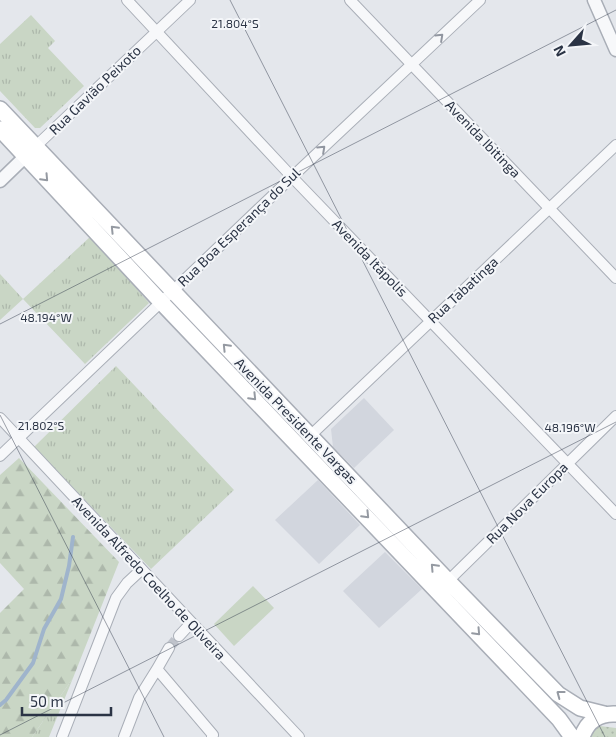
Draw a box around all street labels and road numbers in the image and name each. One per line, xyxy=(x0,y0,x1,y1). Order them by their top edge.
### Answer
street label: Rua Gavião Peixoto xyxy=(45,41,144,138)
street label: Avenida Ibitinga xyxy=(442,96,525,181)
street label: Rua Boa Esperança do Sul xyxy=(174,163,305,290)
street label: Avenida Itápolis xyxy=(329,215,412,300)
street label: Rua Tabatinga xyxy=(424,253,501,326)
street label: Avenida Presidente Vargas xyxy=(232,354,361,487)
street label: Rua Nova Europa xyxy=(482,458,571,547)
street label: Avenida Alfredo Coelho de Oliveira xyxy=(69,492,230,663)

